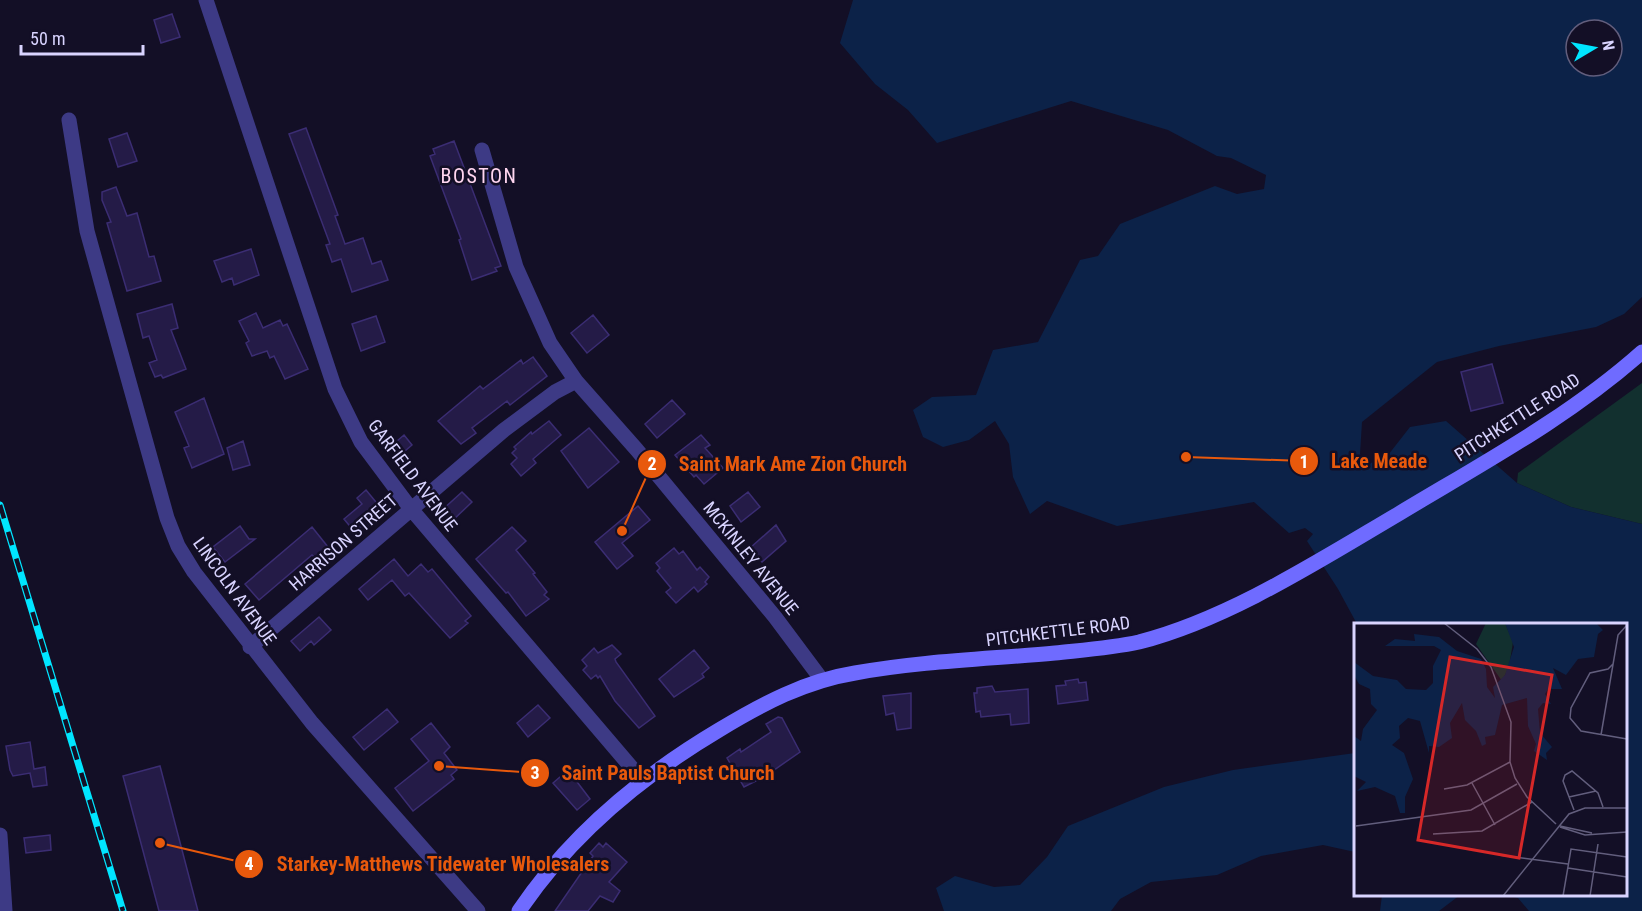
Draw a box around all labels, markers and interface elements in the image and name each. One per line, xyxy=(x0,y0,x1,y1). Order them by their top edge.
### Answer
scale bar xyxy=(21,18,142,56)
north arrow xyxy=(1564,18,1624,78)
text: 50 m xyxy=(30,28,65,49)
text: N xyxy=(1598,39,1618,52)
district label: BOSTON xyxy=(441,164,517,188)
street label: PITCHKETTLE ROAD xyxy=(1450,369,1584,465)
street label: GARFIELD AVENUE xyxy=(364,415,462,535)
callout: Lake Meade xyxy=(1289,442,1439,480)
callout: Saint Mark Ame Zion Church xyxy=(637,445,920,483)
text: Lake Meade xyxy=(1331,449,1427,473)
text: 1 xyxy=(1299,451,1309,472)
text: Saint Mark Ame Zion Church xyxy=(679,452,907,476)
text: 2 xyxy=(647,453,657,474)
street label: HARRISON STREET xyxy=(285,489,401,595)
street label: MCKINLEY AVENUE xyxy=(699,497,803,619)
street label: LINCOLN AVENUE xyxy=(189,533,281,649)
street label: PITCHKETTLE ROAD xyxy=(985,612,1131,650)
inset map xyxy=(1354,623,1627,896)
callout: Saint Pauls Baptist Church xyxy=(520,754,787,792)
text: Saint Pauls Baptist Church xyxy=(561,761,775,785)
text: 3 xyxy=(530,762,540,783)
callout: Starkey-Matthews Tidewater Wholesalers xyxy=(234,845,622,883)
text: Starkey-Matthews Tidewater Wholesalers xyxy=(277,852,609,876)
text: 4 xyxy=(244,853,254,874)

